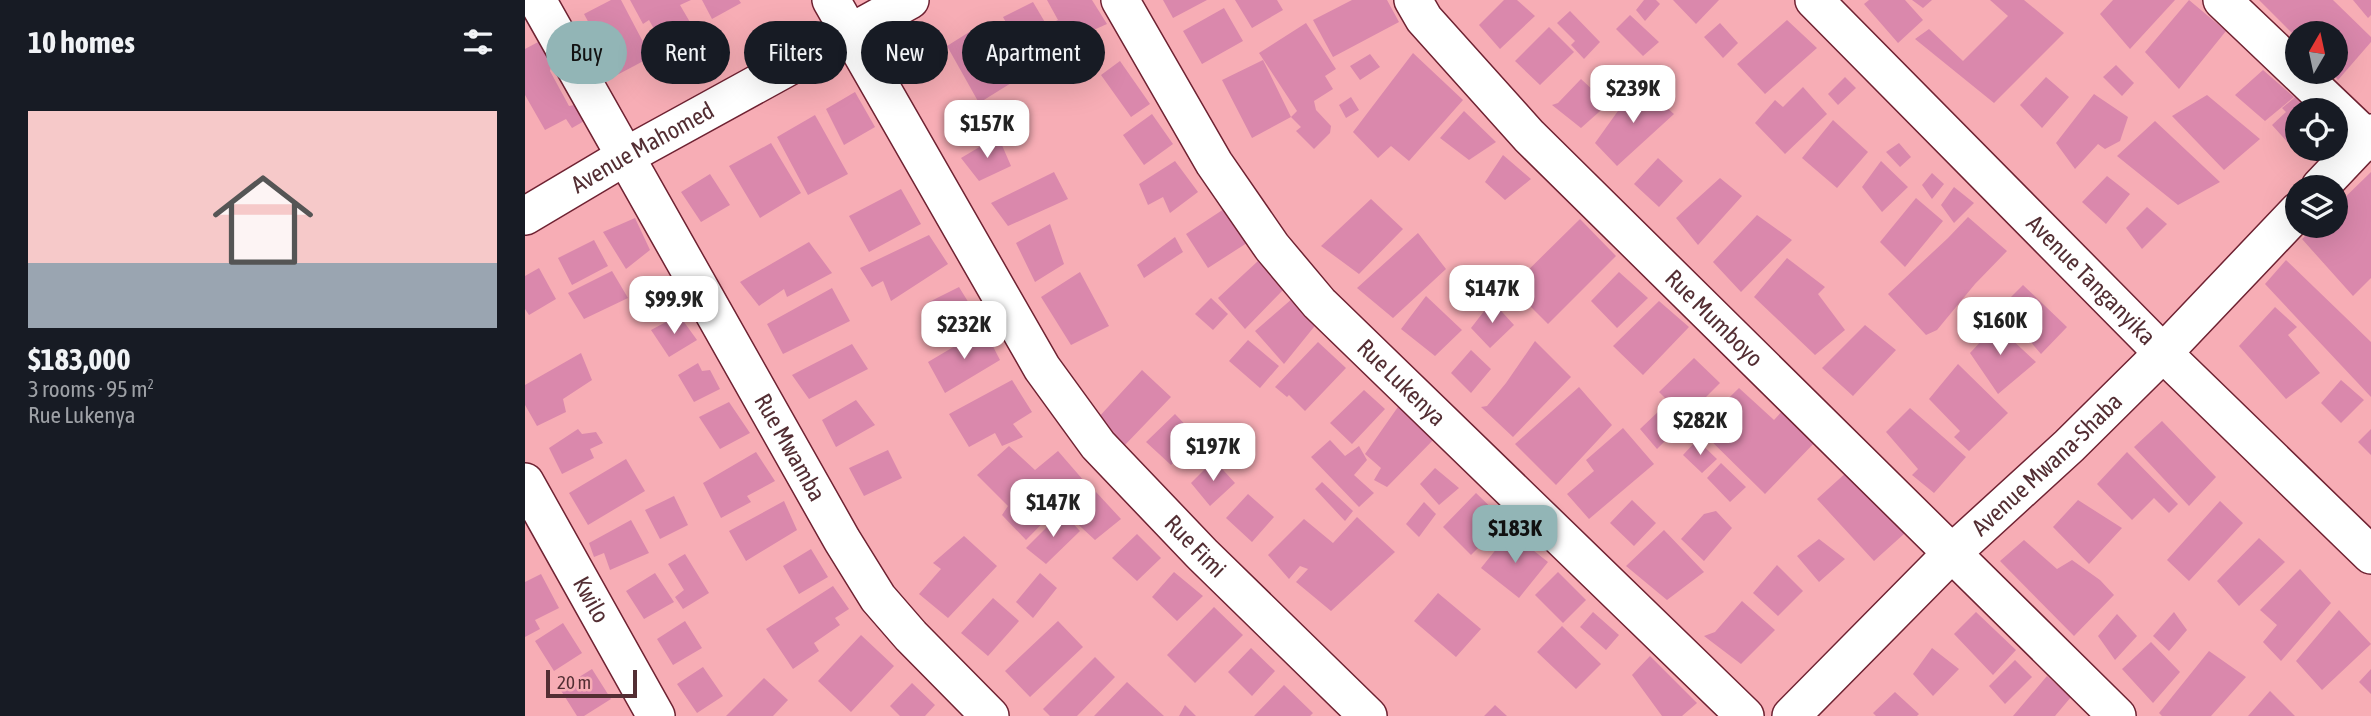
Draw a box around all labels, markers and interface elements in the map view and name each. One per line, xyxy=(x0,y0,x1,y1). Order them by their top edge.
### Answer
chip: Buy xyxy=(546,21,627,84)
chip: Rent xyxy=(641,21,730,84)
chip: Filters xyxy=(744,21,847,84)
chip: New xyxy=(861,21,948,84)
chip: Apartment xyxy=(962,21,1105,84)
north arrow xyxy=(2285,21,2349,84)
map controls xyxy=(2285,21,2348,238)
icon: filters xyxy=(459,23,497,61)
text: 10 homes xyxy=(28,25,135,59)
pin: $239K xyxy=(1584,66,1682,125)
text: $239K xyxy=(1606,75,1660,101)
street label: Avenue Mahomed xyxy=(566,96,718,198)
button: locate xyxy=(2285,98,2348,161)
pin: $157K xyxy=(938,100,1036,160)
text: $157K xyxy=(960,110,1014,136)
icon: home xyxy=(200,157,326,283)
button: layers xyxy=(2285,175,2348,238)
street label: Avenue Tanganyika xyxy=(2022,209,2161,350)
street label: Rue Mumboyo xyxy=(1660,264,1769,372)
pin: $147K xyxy=(1443,266,1541,325)
text: $147K xyxy=(1465,275,1519,301)
pin: $99.9K xyxy=(617,276,731,336)
text: $99.9K xyxy=(645,286,703,312)
pin: $160K xyxy=(1951,298,2049,357)
pin: $232K xyxy=(915,302,1013,361)
text: $160K xyxy=(1973,307,2027,333)
text: $232K xyxy=(937,311,991,337)
street label: Rue Lukenya xyxy=(1352,334,1451,431)
text: $183,000 xyxy=(28,342,131,376)
text: 3 rooms · 95 m² xyxy=(28,376,154,402)
street label: Avenue Mwana-Shaba xyxy=(1966,387,2127,541)
street label: Rue Mwamba xyxy=(749,389,831,506)
pin: $282K xyxy=(1651,398,1749,457)
text: Rue Lukenya xyxy=(28,402,135,428)
text: $282K xyxy=(1673,407,1727,433)
pin: $197K xyxy=(1164,424,1262,483)
text: $197K xyxy=(1186,433,1240,459)
pin: $147K xyxy=(1004,480,1102,539)
text: $147K xyxy=(1026,489,1080,515)
pin: $183K xyxy=(1466,505,1564,565)
street label: Rue Fimi xyxy=(1159,510,1232,583)
text: $183K xyxy=(1488,515,1542,541)
street label: Kwilo xyxy=(568,572,615,627)
scale bar xyxy=(546,667,637,699)
text: 20 m xyxy=(557,671,591,693)

